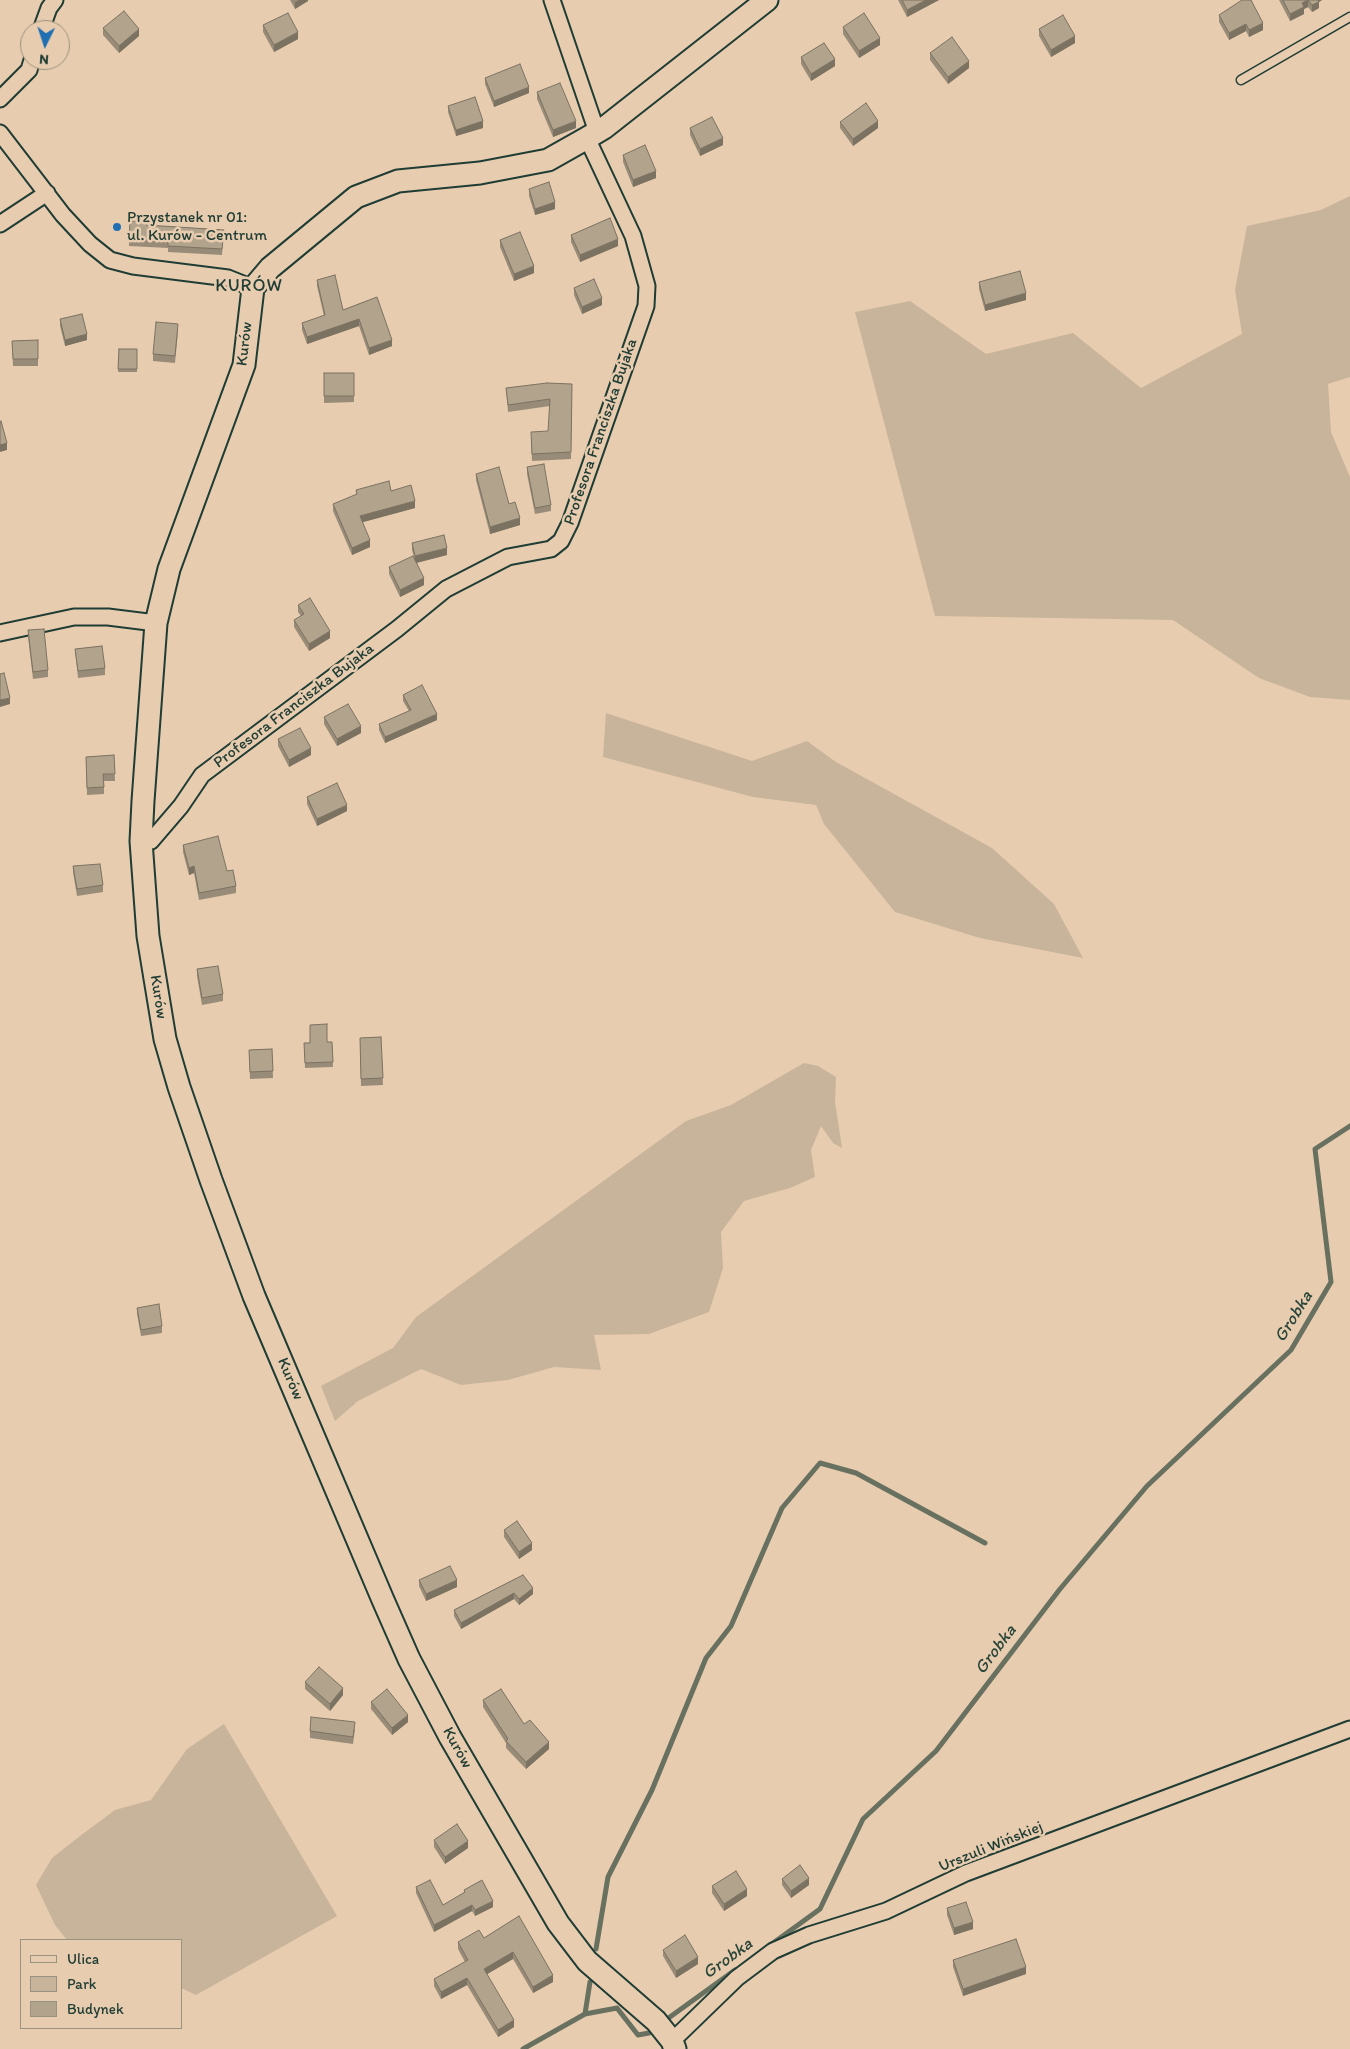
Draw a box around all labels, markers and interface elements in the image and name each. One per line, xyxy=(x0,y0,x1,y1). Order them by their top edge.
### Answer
north arrow xyxy=(20,20,70,70)
text: N xyxy=(39,51,49,68)
place label: Przystanek nr 01: ul. Kurów - Centrum xyxy=(127,208,267,246)
marker: Przystanek nr 01: ul. Kurów - Centrum xyxy=(111,221,123,233)
district label: KURÓW xyxy=(214,275,284,297)
street label: Kurów xyxy=(233,321,257,367)
street label: Profesora Franciszka Bujaka xyxy=(560,336,642,528)
street label: Profesora Franciszka Bujaka xyxy=(210,639,378,773)
street label: Kurów xyxy=(145,974,171,1020)
water label: Grobka xyxy=(1270,1287,1318,1347)
street label: Kurów xyxy=(273,1355,307,1403)
water label: Grobka xyxy=(970,1621,1022,1679)
street label: Kurów xyxy=(438,1724,476,1772)
street label: Urszuli Wińskiej xyxy=(936,1817,1046,1877)
water label: Grobka xyxy=(699,1934,757,1984)
legend xyxy=(20,1939,182,2029)
text: Ulica xyxy=(67,1950,99,1968)
text: Park xyxy=(67,1975,97,1993)
text: Budynek xyxy=(67,2000,124,2018)

